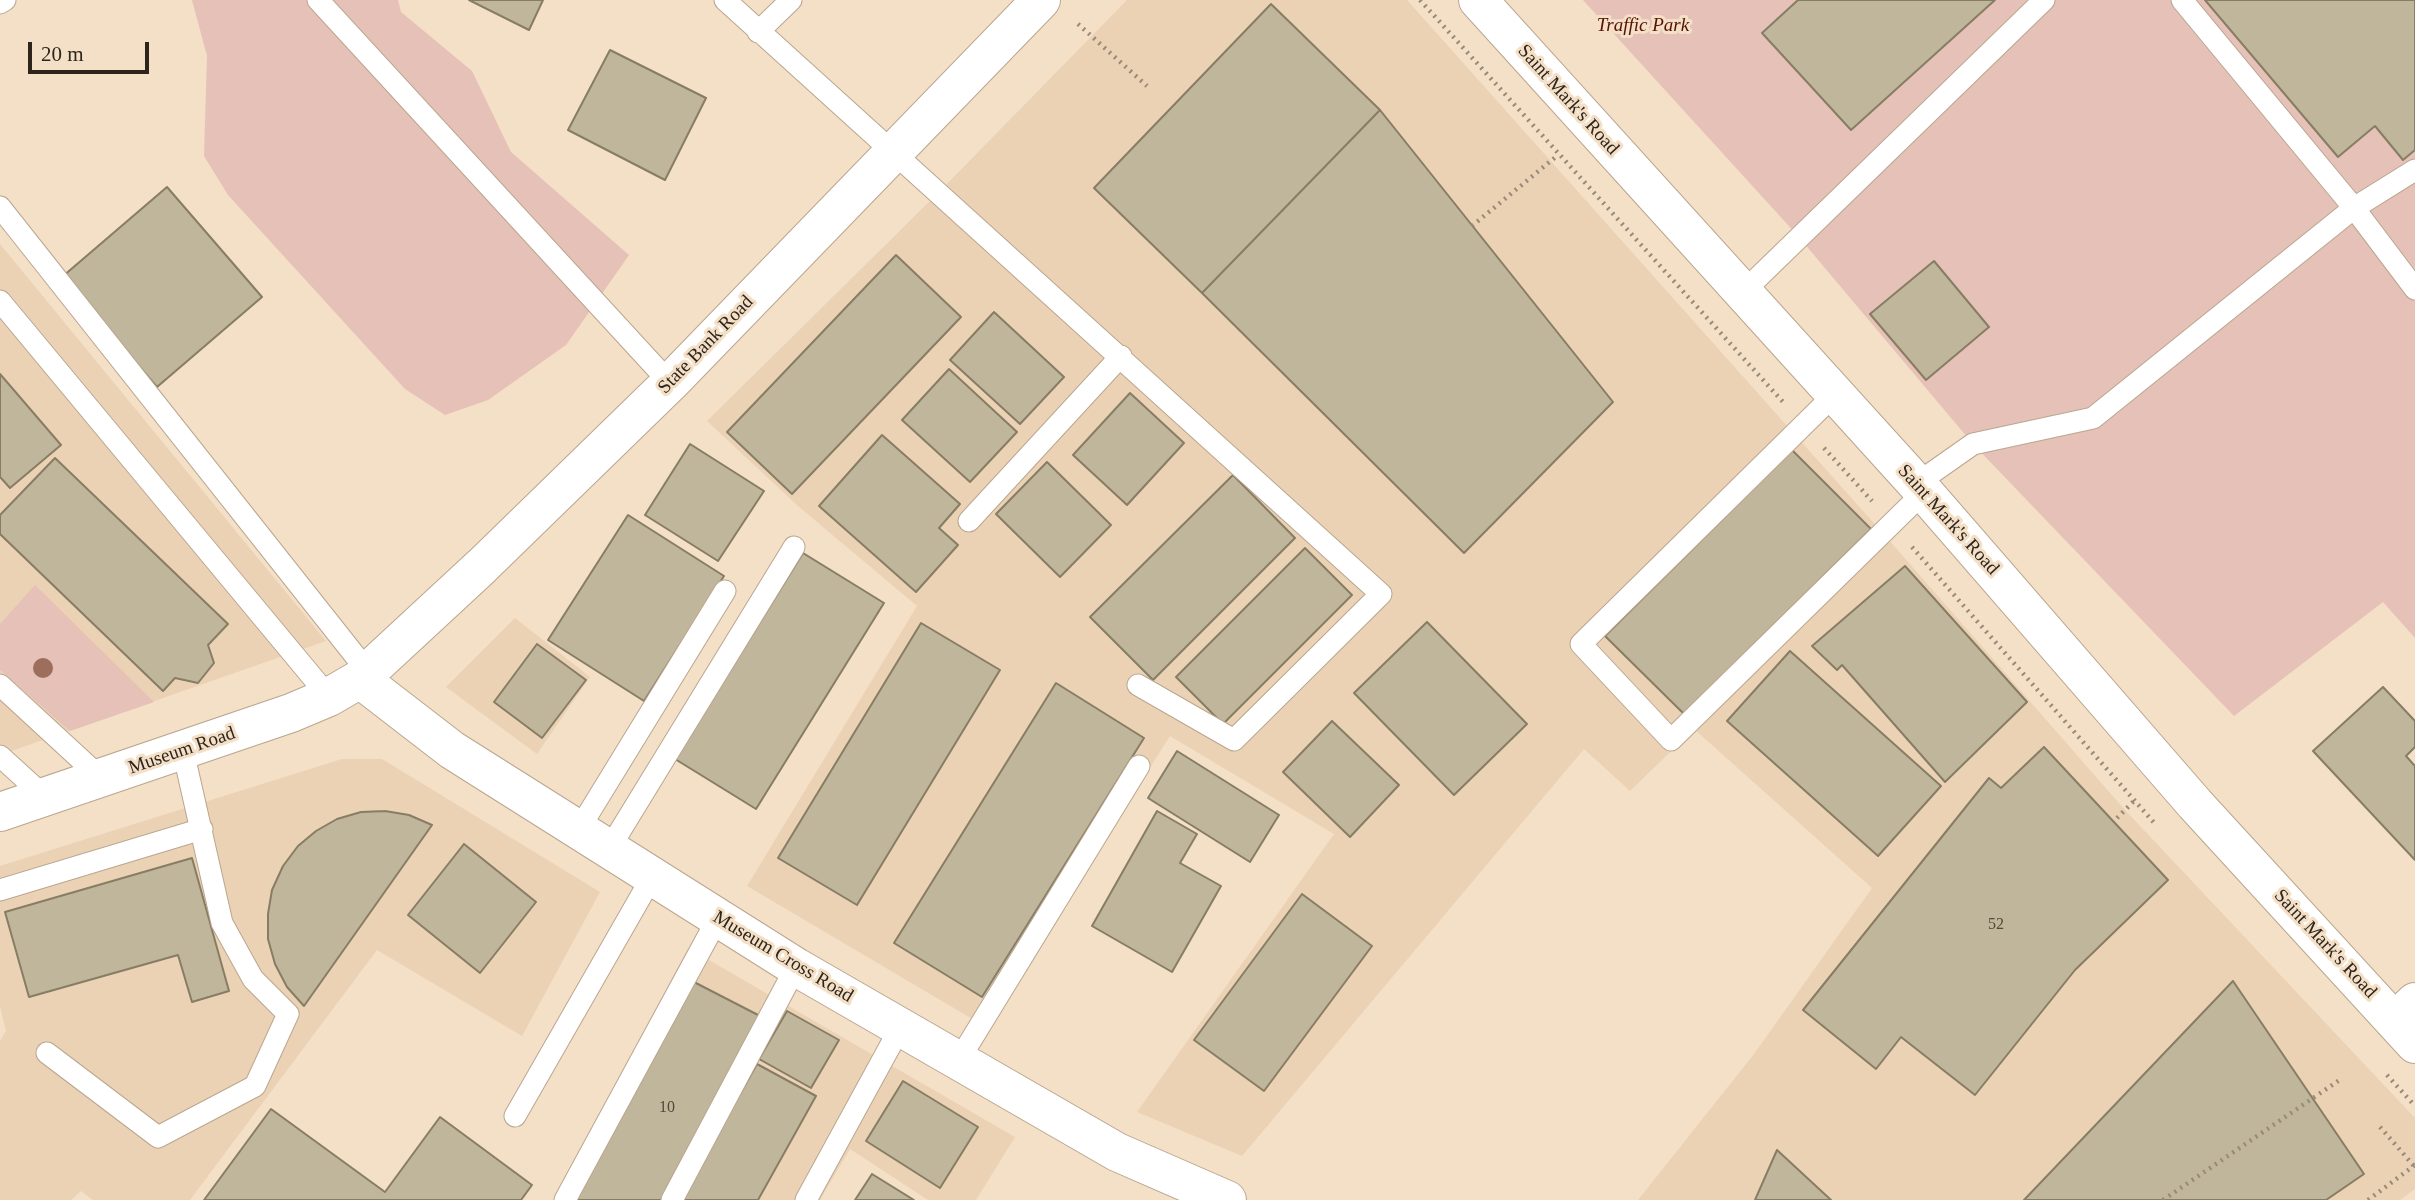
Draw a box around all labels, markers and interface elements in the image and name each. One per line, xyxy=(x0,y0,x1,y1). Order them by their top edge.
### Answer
park label: Traffic Park xyxy=(1597,15,1689,37)
scale bar xyxy=(32,28,152,72)
street label: Saint Mark's Road xyxy=(1512,40,1624,160)
text: 20 m xyxy=(41,42,84,66)
street label: State Bank Road xyxy=(653,291,759,399)
street label: Saint Mark's Road xyxy=(1892,460,2004,580)
street label: Museum Road xyxy=(126,722,238,780)
street label: Saint Mark's Road xyxy=(2269,885,2381,1003)
street label: Museum Cross Road xyxy=(709,906,857,1008)
house number: 52 xyxy=(1988,915,2004,935)
house number: 10 xyxy=(659,1098,675,1118)

